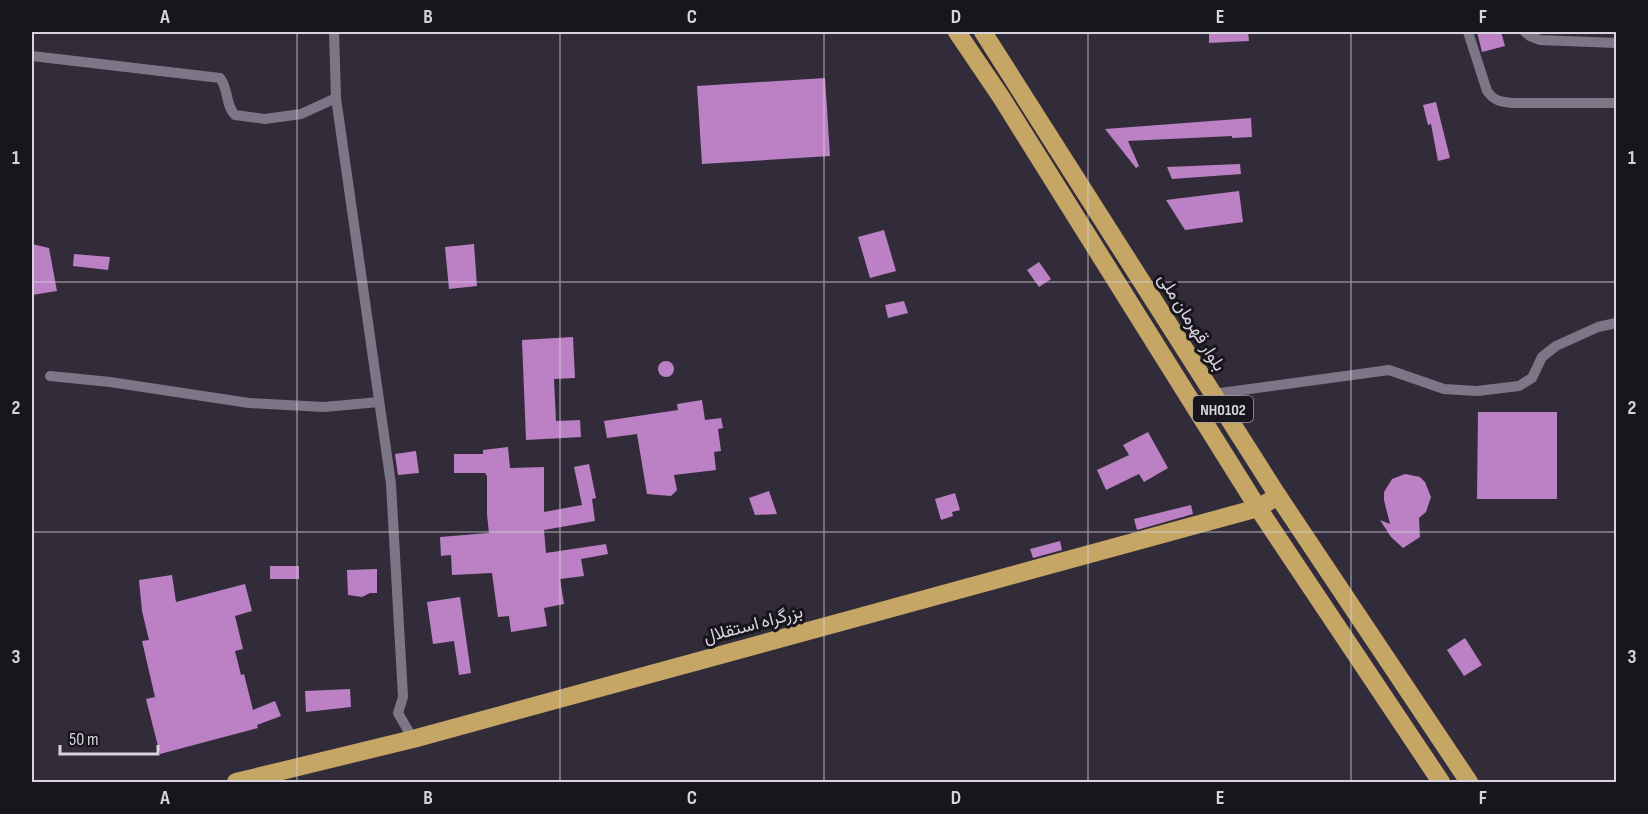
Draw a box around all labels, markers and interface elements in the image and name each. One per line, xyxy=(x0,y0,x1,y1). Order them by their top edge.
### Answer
text: A xyxy=(159,5,170,29)
text: B xyxy=(423,5,433,29)
text: C xyxy=(687,5,697,29)
text: D xyxy=(951,5,961,29)
text: E xyxy=(1216,5,1224,29)
text: F xyxy=(1479,5,1487,29)
text: 1 xyxy=(12,146,20,170)
text: 1 xyxy=(1628,146,1636,170)
street label: بلوار قهرمان ملی xyxy=(1153,269,1230,375)
text: 2 xyxy=(12,396,20,420)
road number: NH0102 xyxy=(1193,396,1253,422)
text: 2 xyxy=(1628,396,1636,420)
street label: بزرگراه استقلال xyxy=(701,601,805,648)
text: 3 xyxy=(12,645,21,669)
text: 3 xyxy=(1628,645,1637,669)
scale bar xyxy=(60,718,158,756)
text: 50 m xyxy=(69,729,99,750)
text: A xyxy=(159,786,170,810)
text: B xyxy=(423,786,433,810)
text: C xyxy=(687,786,697,810)
text: D xyxy=(951,786,961,810)
text: E xyxy=(1216,786,1224,810)
text: F xyxy=(1479,786,1487,810)

